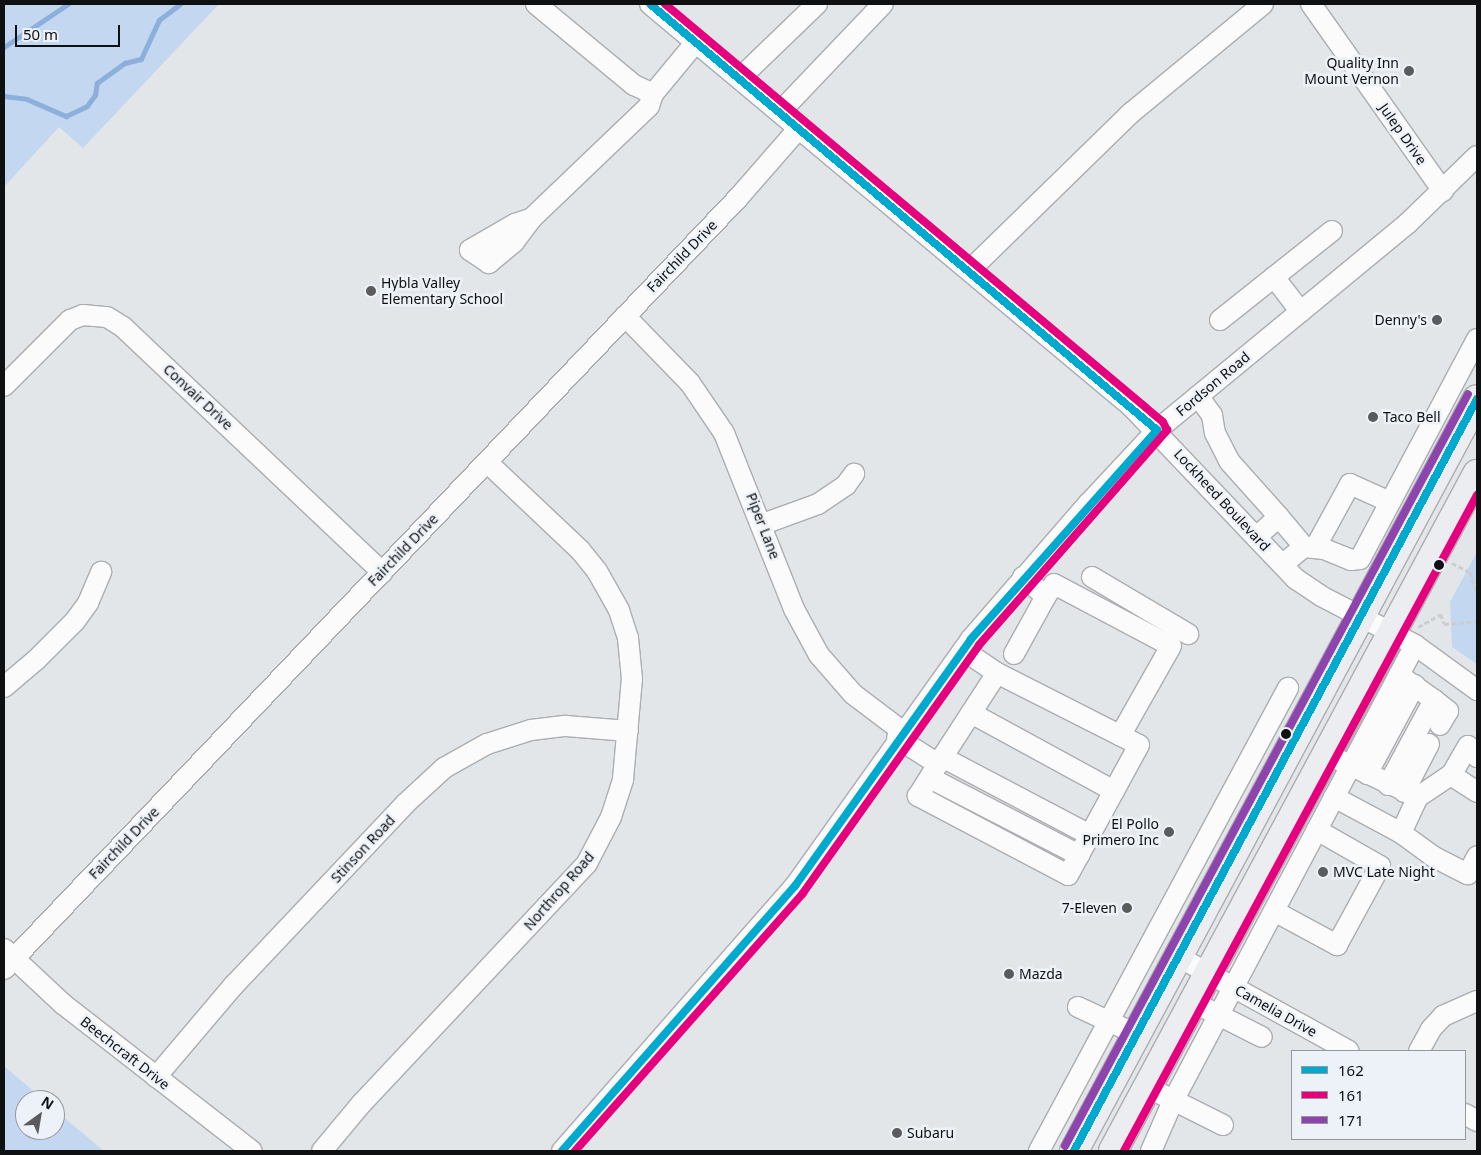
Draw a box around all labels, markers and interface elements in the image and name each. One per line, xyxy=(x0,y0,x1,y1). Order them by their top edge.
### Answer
scale bar xyxy=(18,15,122,47)
text: 50 m xyxy=(23,24,58,44)
place label: Quality Inn Mount Vernon xyxy=(1304,55,1399,88)
marker: Quality Inn Mount Vernon xyxy=(1403,65,1415,77)
street label: Julep Drive xyxy=(1376,100,1430,168)
street label: Fairchild Drive xyxy=(643,216,721,296)
place label: Hybla Valley Elementary School xyxy=(381,275,503,308)
marker: Hybla Valley Elementary School xyxy=(365,285,377,297)
place label: Denny's xyxy=(1374,312,1427,328)
marker: Denny's xyxy=(1431,314,1443,326)
street label: Fordson Road xyxy=(1173,348,1253,420)
street label: Convair Drive xyxy=(160,361,236,433)
place label: Taco Bell xyxy=(1383,409,1441,425)
marker: Taco Bell xyxy=(1367,411,1379,423)
street label: Lockheed Boulevard xyxy=(1170,446,1274,554)
street label: Piper Lane xyxy=(743,490,783,562)
street label: Fairchild Drive xyxy=(364,510,442,590)
unlabelled marker xyxy=(1434,560,1444,570)
unlabelled marker xyxy=(1281,729,1291,739)
street label: Fairchild Drive xyxy=(85,803,163,883)
street label: Stinson Road xyxy=(327,812,399,886)
place label: El Pollo Primero Inc xyxy=(1082,816,1159,849)
marker: El Pollo Primero Inc xyxy=(1163,826,1175,838)
street label: Northrop Road xyxy=(520,848,598,934)
place label: MVC Late Night xyxy=(1333,864,1435,880)
marker: MVC Late Night xyxy=(1317,866,1329,878)
place label: 7-Eleven xyxy=(1062,900,1117,916)
marker: 7-Eleven xyxy=(1121,902,1133,914)
place label: Mazda xyxy=(1019,966,1063,982)
marker: Mazda xyxy=(1003,968,1015,980)
street label: Camelia Drive xyxy=(1232,982,1320,1040)
street label: Beechcraft Drive xyxy=(77,1013,173,1093)
legend xyxy=(1291,1050,1466,1140)
text: 162 xyxy=(1338,1060,1364,1080)
text: 161 xyxy=(1338,1085,1364,1105)
north arrow xyxy=(15,1090,65,1140)
text: N xyxy=(38,1092,58,1114)
text: 171 xyxy=(1338,1110,1364,1130)
place label: Subaru xyxy=(907,1125,954,1141)
marker: Subaru xyxy=(891,1127,903,1139)

